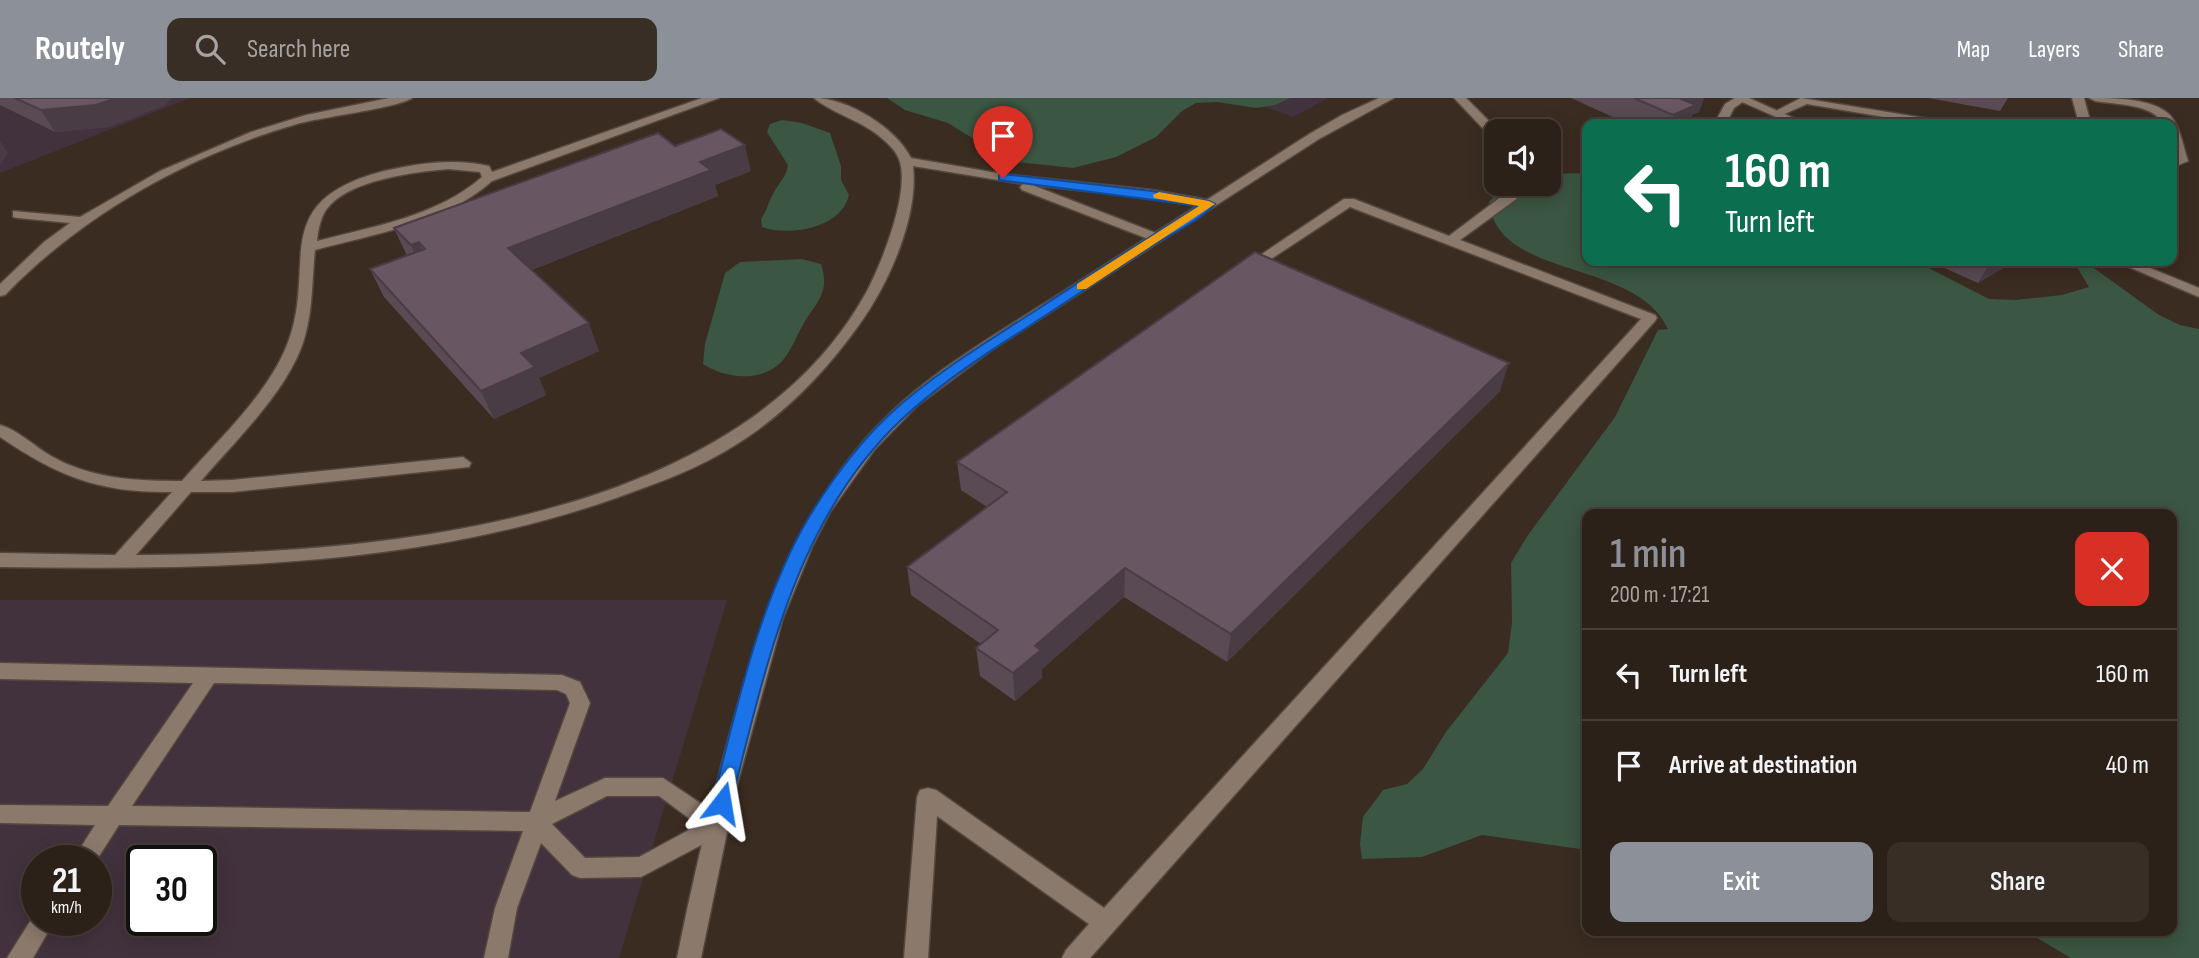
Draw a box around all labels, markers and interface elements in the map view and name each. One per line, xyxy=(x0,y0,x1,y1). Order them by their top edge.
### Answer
search box xyxy=(167,18,657,81)
text: Routely xyxy=(35,29,125,69)
icon: search xyxy=(191,30,229,68)
text: Search here xyxy=(247,34,350,65)
text: Map xyxy=(1957,35,1990,64)
text: Layers xyxy=(2028,35,2080,64)
text: Share xyxy=(2118,35,2164,64)
pin xyxy=(973,106,1033,178)
icon: arrive xyxy=(984,117,1022,155)
map controls xyxy=(1484,119,1561,196)
button: sound xyxy=(1484,119,1561,196)
text: 160 m xyxy=(1725,143,1831,202)
icon: left xyxy=(1610,147,1701,238)
text: Turn left xyxy=(1725,203,1815,242)
text: 1 min xyxy=(1610,529,1686,580)
button: close xyxy=(2075,532,2149,606)
text: 200 m · 17:21 xyxy=(1610,581,1709,609)
icon: left xyxy=(1610,656,1648,694)
text: Turn left xyxy=(1669,659,1747,690)
text: 160 m xyxy=(2096,659,2149,690)
icon: arrive xyxy=(1610,747,1648,785)
text: Arrive at destination xyxy=(1669,750,1857,781)
text: 40 m xyxy=(2106,750,2149,781)
position arrow xyxy=(685,766,759,840)
button: Exit xyxy=(1610,842,1873,922)
button: Share xyxy=(1887,842,2149,922)
speed limit sign: 30 xyxy=(126,845,217,936)
text: 21 xyxy=(52,860,81,903)
text: km/h xyxy=(51,897,82,918)

